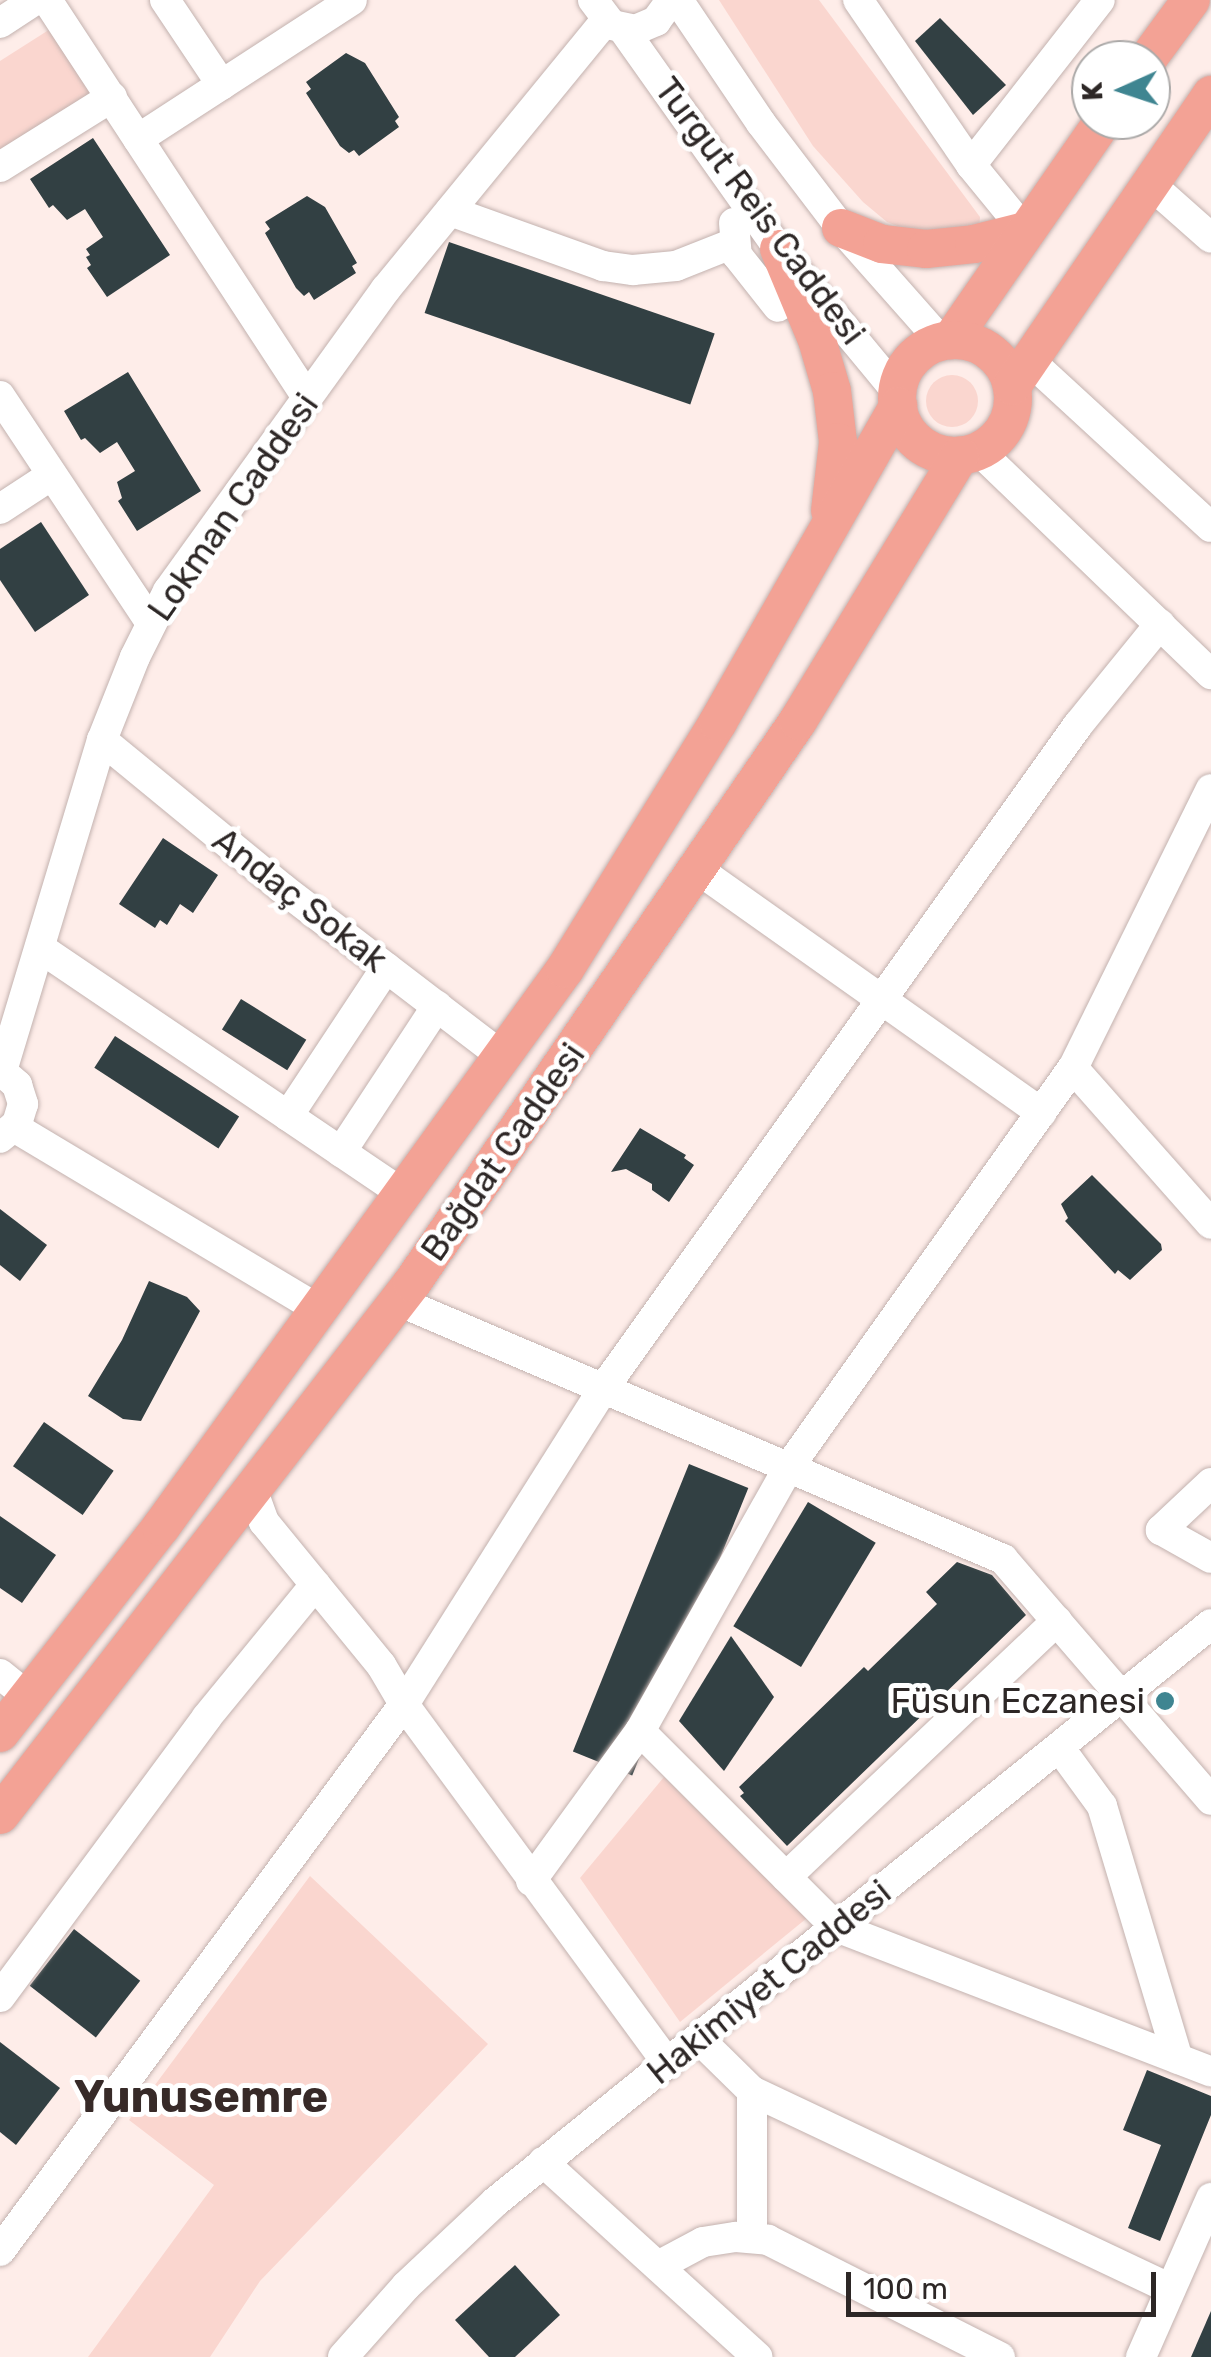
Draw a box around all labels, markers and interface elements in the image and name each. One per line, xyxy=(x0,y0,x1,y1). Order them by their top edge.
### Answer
north arrow xyxy=(1071,40,1171,140)
street label: Turgut Reis Caddesi xyxy=(646,69,874,353)
text: K xyxy=(1076,81,1110,102)
street label: Lokman Caddesi xyxy=(139,385,327,629)
street label: Andaç Sokak xyxy=(204,819,396,981)
street label: Bağdat Caddesi xyxy=(412,1035,594,1269)
place label: Füsun Eczanesi xyxy=(891,1680,1145,1722)
marker: Füsun Eczanesi xyxy=(1154,1690,1176,1712)
street label: Hakimiyet Caddesi xyxy=(639,1871,899,2093)
district label: Yunusemre xyxy=(74,2070,328,2124)
scale bar xyxy=(851,2252,1161,2314)
text: 100 m xyxy=(863,2271,948,2307)

